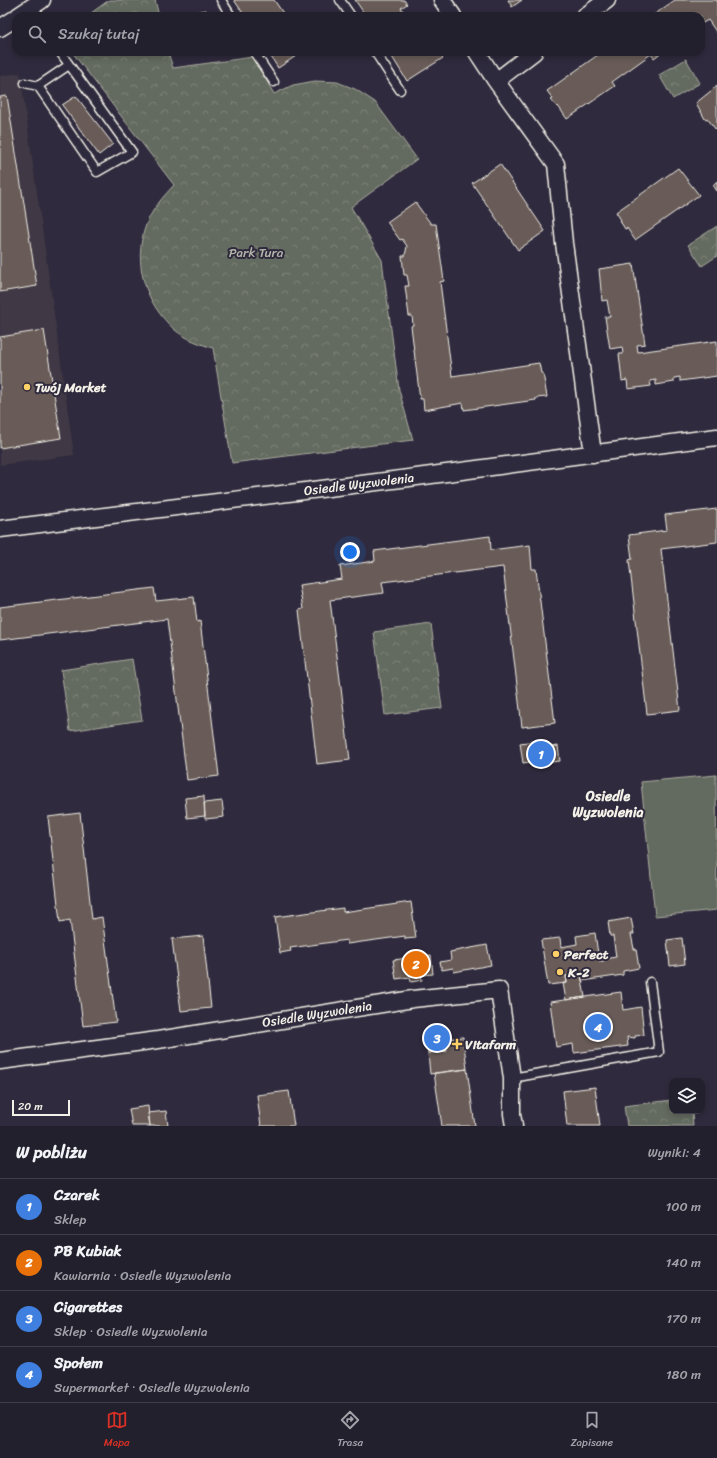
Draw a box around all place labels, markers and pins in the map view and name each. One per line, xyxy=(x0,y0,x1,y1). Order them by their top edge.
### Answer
place label: Twój Market xyxy=(35,376,107,399)
marker: Twój Market xyxy=(22,382,32,392)
pin: 1 xyxy=(528,739,554,769)
place label: Perfect xyxy=(564,943,609,966)
pin: 2 xyxy=(403,949,429,979)
marker: Perfect xyxy=(551,949,561,959)
place label: K-2 xyxy=(567,961,590,984)
marker: K-2 xyxy=(555,967,565,977)
pin: 4 xyxy=(585,1012,611,1042)
pin: 3 xyxy=(424,1023,450,1053)
place label: Vitafarm xyxy=(465,1033,516,1056)
marker: Vitafarm xyxy=(452,1039,462,1049)

